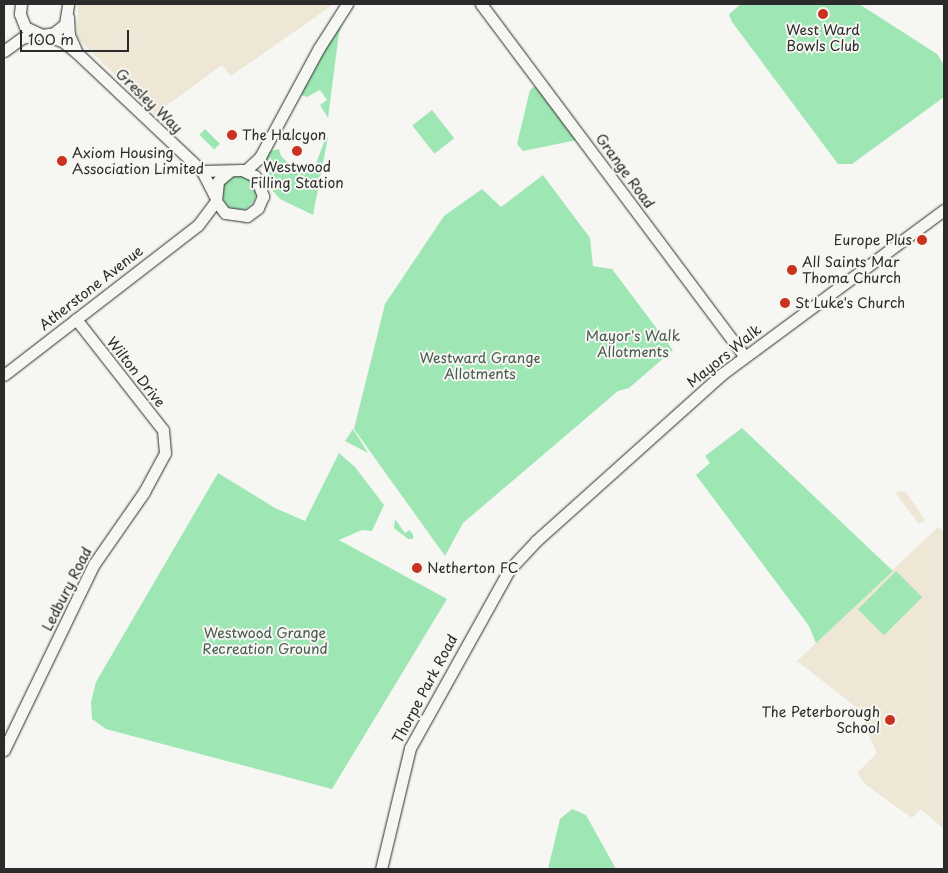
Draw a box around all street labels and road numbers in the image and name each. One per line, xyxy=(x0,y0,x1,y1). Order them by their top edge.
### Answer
street label: Gresley Way xyxy=(112,65,186,137)
street label: Grange Road xyxy=(592,130,658,212)
street label: Atherstone Avenue xyxy=(36,242,146,334)
street label: Mayors Walk xyxy=(684,321,764,391)
street label: Wilton Drive xyxy=(103,334,169,410)
street label: Ledbury Road xyxy=(39,544,95,634)
street label: Thorpe Park Road xyxy=(389,631,461,747)

